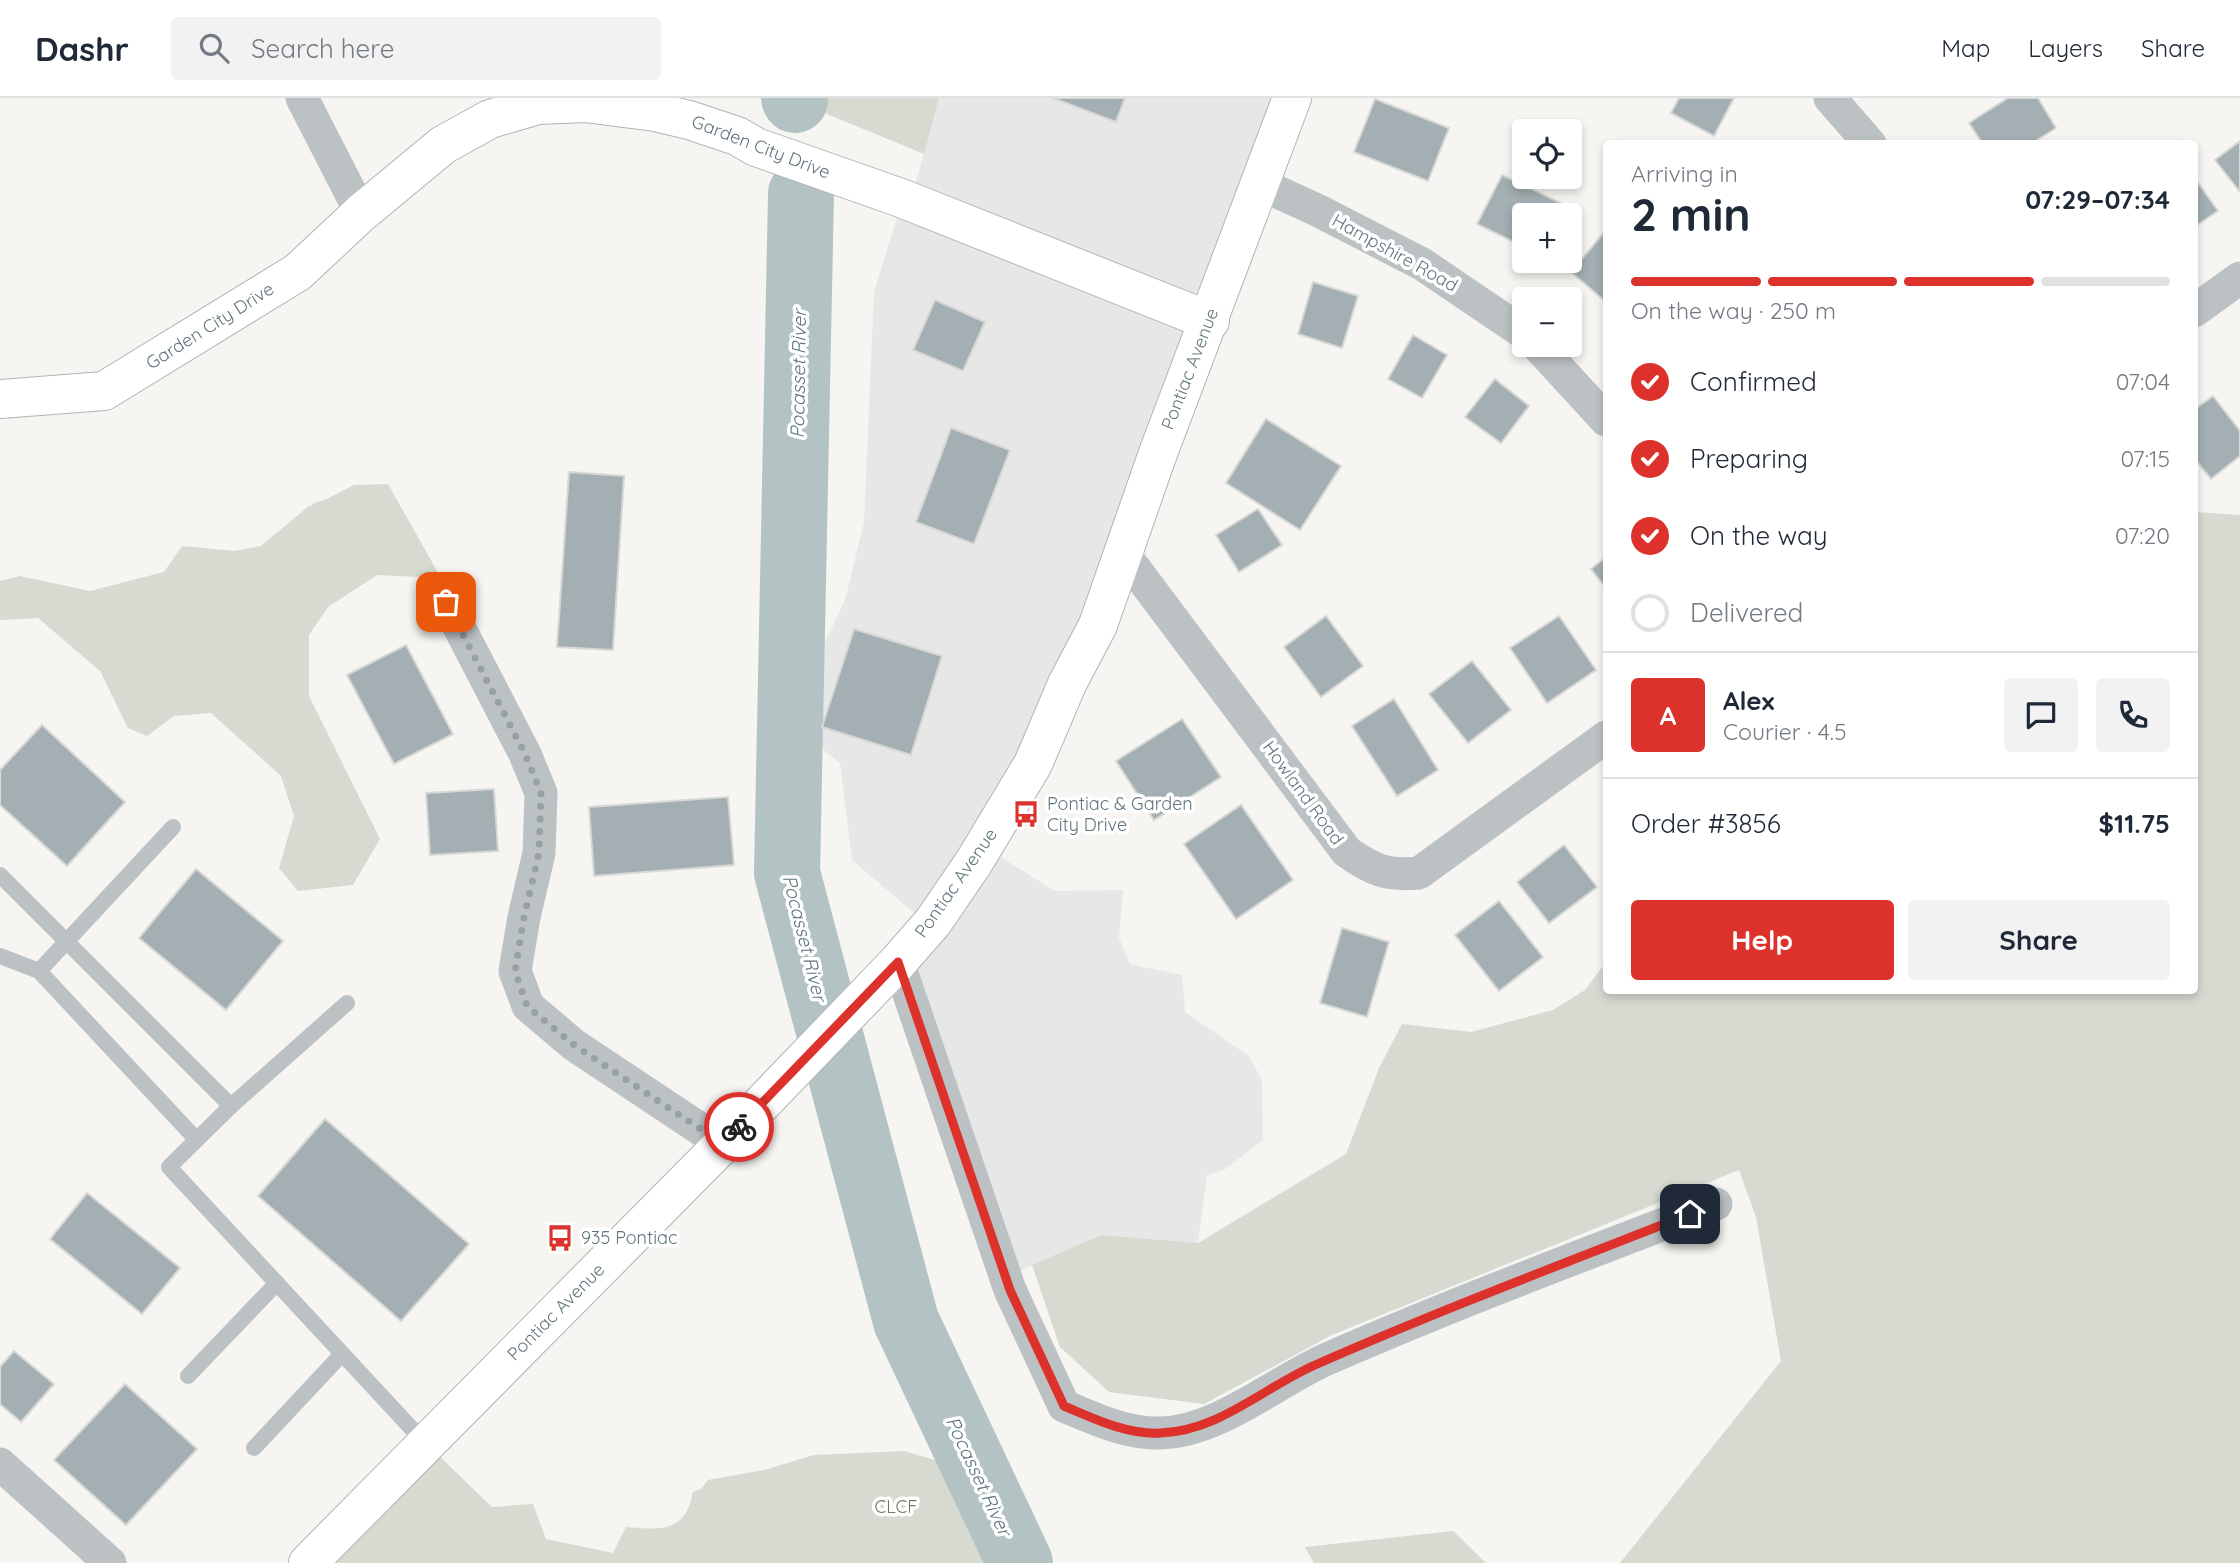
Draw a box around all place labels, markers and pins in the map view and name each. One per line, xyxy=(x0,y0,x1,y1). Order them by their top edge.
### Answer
pin xyxy=(416,572,476,632)
place label: Pontiac & Garden City Drive xyxy=(1047,792,1193,836)
bus stop icon: Pontiac & Garden City Drive xyxy=(1011,799,1041,829)
pin xyxy=(1660,1184,1720,1244)
bus stop icon: 935 Pontiac xyxy=(545,1223,575,1253)
place label: 935 Pontiac xyxy=(581,1226,677,1249)

